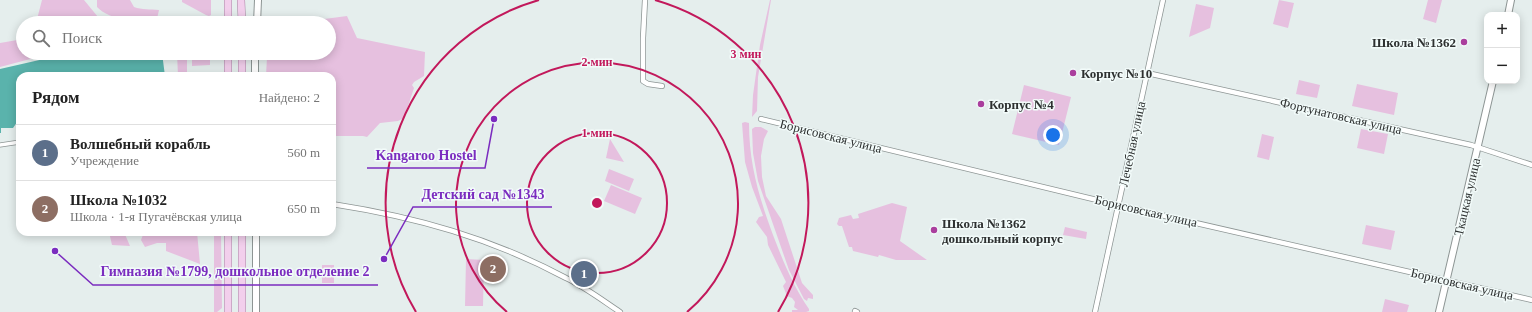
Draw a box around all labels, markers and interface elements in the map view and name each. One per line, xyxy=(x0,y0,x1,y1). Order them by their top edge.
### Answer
map controls xyxy=(1484,12,1520,84)
button: + xyxy=(1484,12,1520,48)
search box xyxy=(16,16,336,60)
icon: search xyxy=(30,27,52,49)
text: Поиск xyxy=(62,30,102,46)
place label: Школа №1362 xyxy=(1372,35,1456,50)
marker: Школа №1362 xyxy=(1459,37,1469,47)
text: 3 мин xyxy=(730,47,762,61)
button: − xyxy=(1484,48,1520,84)
text: 2 мин xyxy=(581,55,613,69)
place label: Корпус №10 xyxy=(1081,66,1152,81)
marker: Корпус №10 xyxy=(1068,68,1078,78)
text: Рядом xyxy=(32,88,80,107)
text: Найдено: 2 xyxy=(259,90,320,105)
street label: Фортунатовская улица xyxy=(1279,95,1404,137)
place label: Корпус №4 xyxy=(989,97,1054,112)
marker: Корпус №4 xyxy=(976,99,986,109)
street label: Лечебная улица xyxy=(1116,100,1148,188)
street label: Борисовская улица xyxy=(778,116,884,156)
your location xyxy=(1043,125,1063,145)
text: 1 мин xyxy=(581,126,613,140)
text: Волшебный корабль xyxy=(70,136,211,152)
callout: Kangaroo Hostel xyxy=(367,142,485,168)
text: 1 xyxy=(42,145,48,160)
text: 560 m xyxy=(287,145,320,160)
text: Kangaroo Hostel xyxy=(375,148,477,163)
text: Учреждение xyxy=(70,153,139,168)
street label: Ткацкая улица xyxy=(1451,156,1483,238)
callout: Детский сад №1343 xyxy=(413,181,552,207)
text: Детский сад №1343 xyxy=(421,187,545,202)
text: Школа №1032 xyxy=(70,192,167,208)
street label: Борисовская улица xyxy=(1093,192,1199,230)
centre of rings xyxy=(590,196,604,210)
text: 2 xyxy=(42,201,48,216)
text: 650 m xyxy=(287,201,320,216)
text: Школа · 1-я Пугачёвская улица xyxy=(70,209,242,224)
place label: Школа №1362 дошкольный корпус xyxy=(942,216,1063,246)
marker: Школа №1362 дошкольный корпус xyxy=(929,225,939,235)
pin: 2 xyxy=(480,254,506,284)
callout: Гимназия №1799, дошкольное отделение 2 xyxy=(93,259,378,285)
pin: 1 xyxy=(571,259,597,289)
text: Гимназия №1799, дошкольное отделение 2 xyxy=(100,264,370,279)
street label: Борисовская улица xyxy=(1409,265,1515,303)

